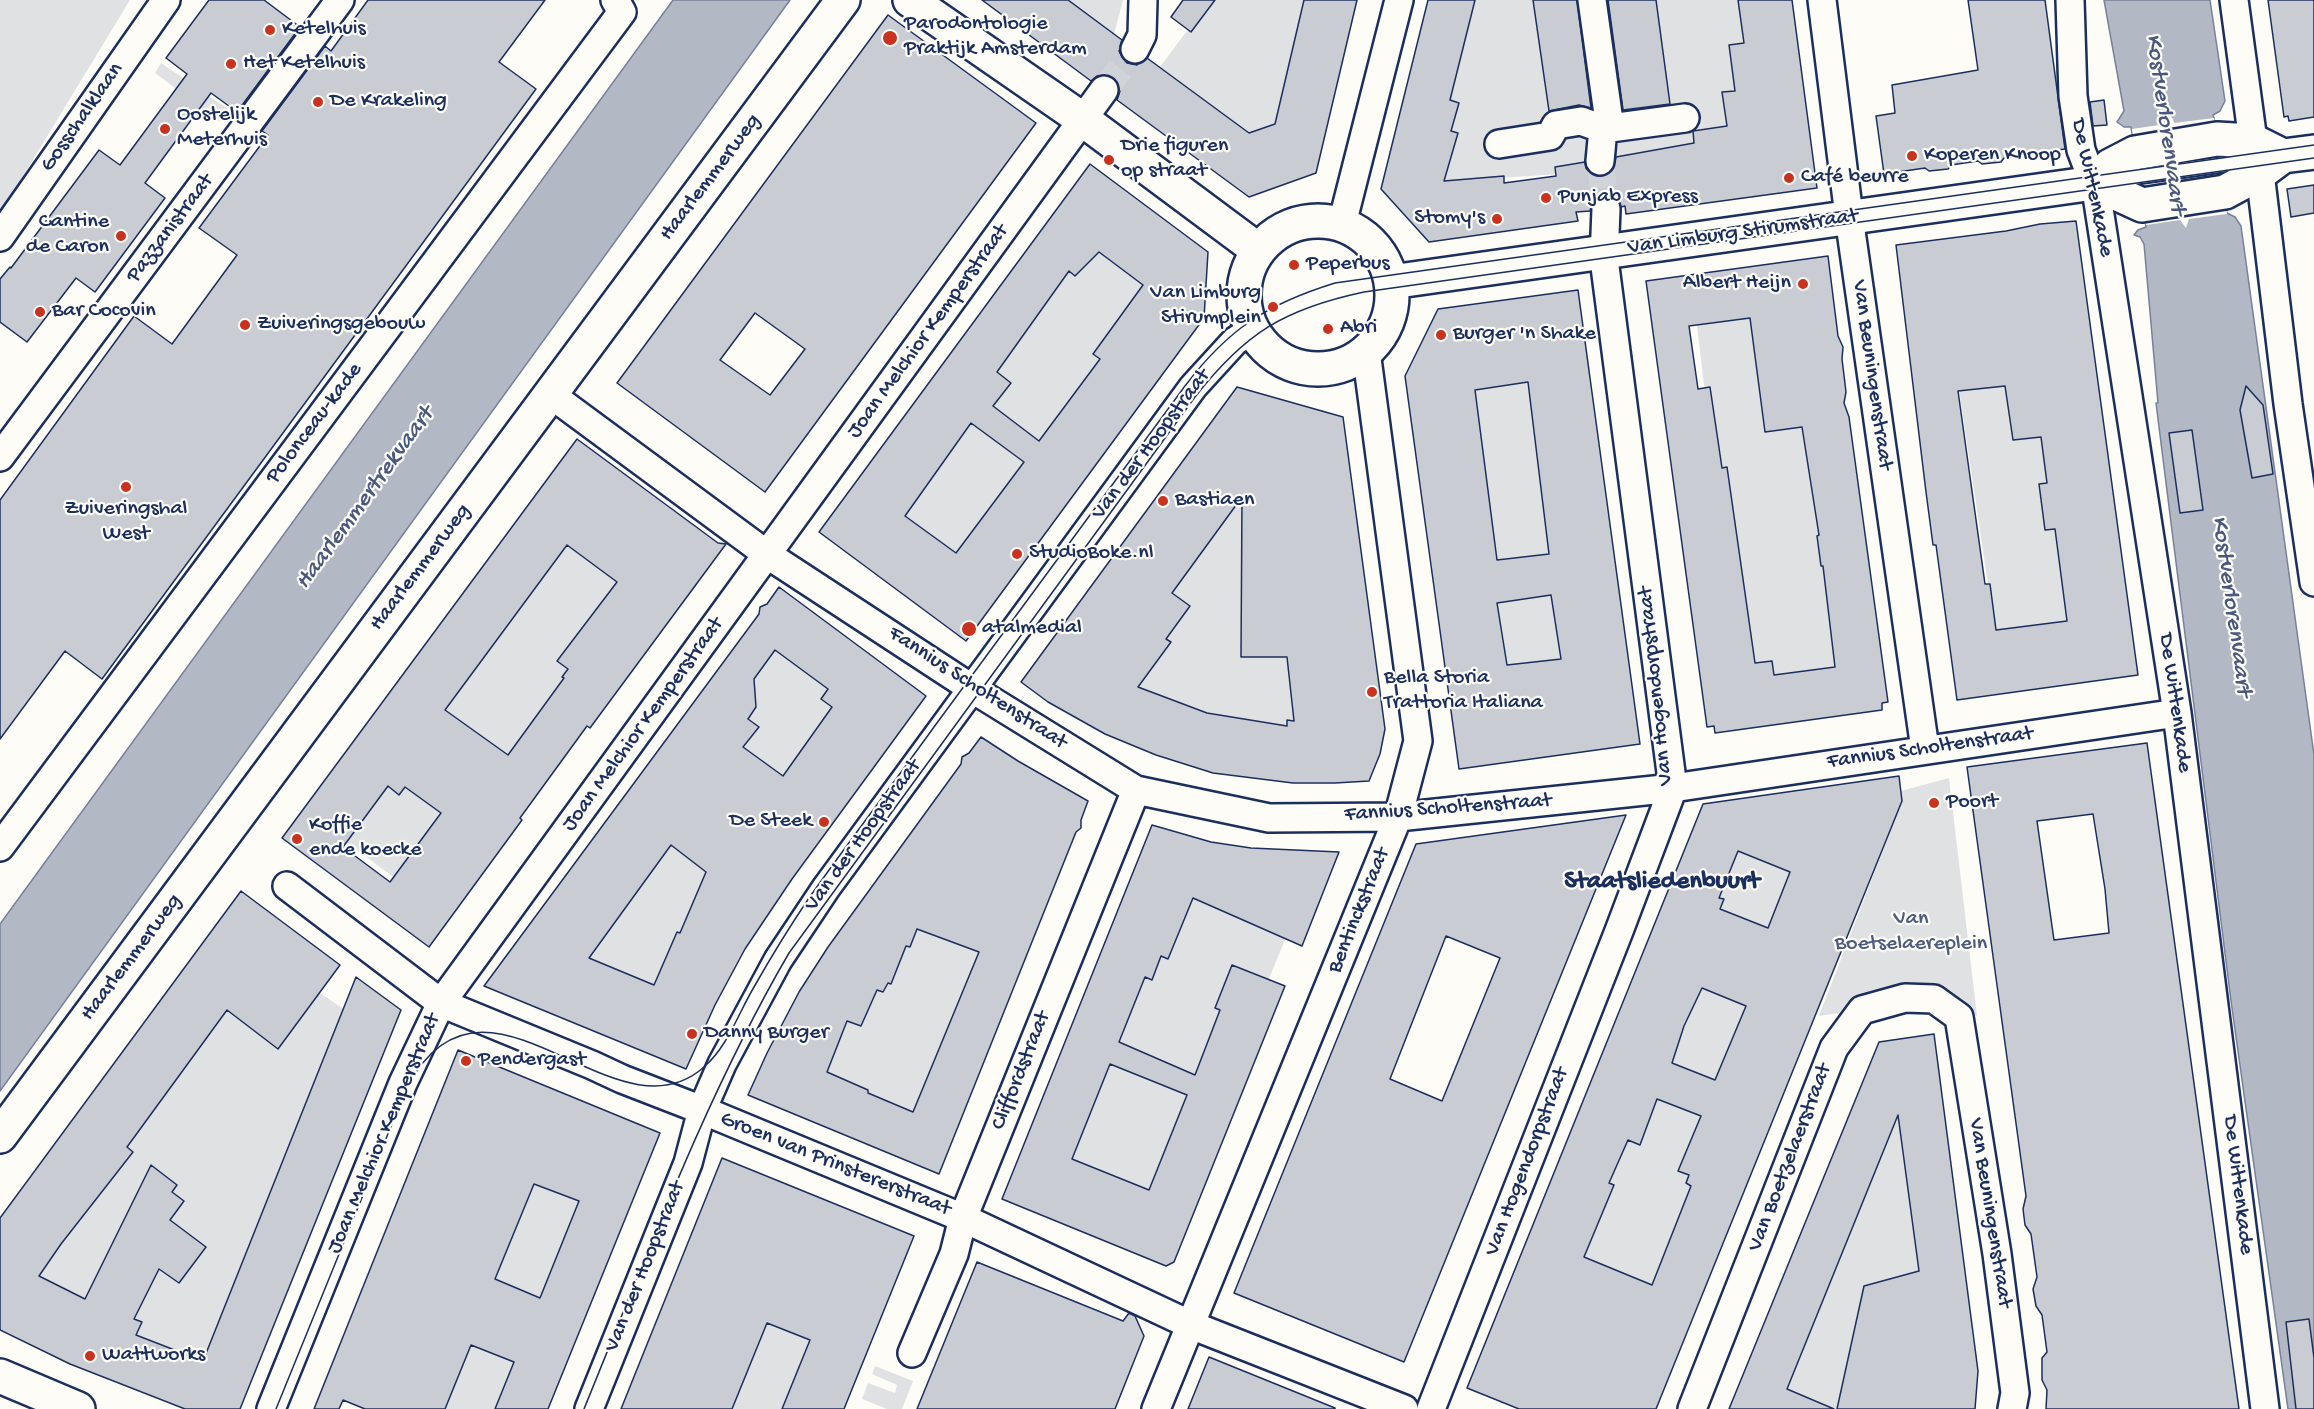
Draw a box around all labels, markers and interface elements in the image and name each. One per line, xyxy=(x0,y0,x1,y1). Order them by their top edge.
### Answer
place label: Parodontologie Praktijk Amsterdam xyxy=(904,12,1087,63)
place label: Ketelhuis xyxy=(282,17,366,43)
marker: Ketelhuis xyxy=(263,23,277,37)
marker: Parodontologie Praktijk Amsterdam xyxy=(881,29,899,47)
water label: Kostverlorenvaart xyxy=(2137,32,2191,216)
place label: Het Ketelhuis xyxy=(243,51,365,77)
marker: Het Ketelhuis xyxy=(224,57,238,71)
street label: Gosschalklaan xyxy=(36,58,130,178)
place label: De Krakeling xyxy=(330,89,447,115)
marker: De Krakeling xyxy=(311,95,325,109)
place label: Oostelijk Meterhuis xyxy=(177,103,267,154)
street label: Haarlemmerweg xyxy=(655,109,767,247)
street label: De Wittenkade xyxy=(2063,117,2119,259)
marker: Oostelijk Meterhuis xyxy=(158,122,172,136)
place label: Drie figuren op straat xyxy=(1121,134,1228,186)
place label: Koperen Knoop xyxy=(1924,143,2061,169)
marker: Koperen Knoop xyxy=(1905,149,1919,163)
marker: Drie figuren op straat xyxy=(1102,153,1116,167)
place label: Café beurre xyxy=(1801,165,1909,191)
street label: Pazzanistraat xyxy=(122,169,220,289)
marker: Café beurre xyxy=(1782,171,1796,185)
place label: Punjab Express xyxy=(1558,185,1698,211)
marker: Punjab Express xyxy=(1539,191,1553,205)
street label: Van Limburg Stirumstraat xyxy=(1626,204,1860,262)
place label: Stomy's xyxy=(1414,206,1485,232)
place label: Cantine de Caron xyxy=(26,210,109,262)
marker: Stomy's xyxy=(1490,212,1504,226)
street label: Joan Melchior Kemperstraat xyxy=(842,220,1016,444)
marker: Cantine de Caron xyxy=(114,229,128,243)
place label: Peperbus xyxy=(1306,252,1389,278)
marker: Peperbus xyxy=(1287,258,1301,272)
place label: Albert Heijn xyxy=(1683,271,1791,297)
marker: Albert Heijn xyxy=(1796,277,1810,291)
street label: Van Beuningenstraat xyxy=(1845,278,1897,472)
place label: Van Limburg Stirumplein xyxy=(1150,281,1261,332)
place label: Bar Cocovin xyxy=(52,299,156,325)
marker: Van Limburg Stirumplein xyxy=(1266,300,1280,314)
marker: Bar Cocovin xyxy=(33,305,47,319)
place label: Zuiveringsgebouw xyxy=(257,312,425,338)
place label: Abri xyxy=(1340,316,1377,342)
marker: Zuiveringsgebouw xyxy=(238,318,252,332)
marker: Abri xyxy=(1321,322,1335,336)
place label: Burger 'n Shake xyxy=(1453,322,1596,348)
marker: Burger 'n Shake xyxy=(1434,328,1448,342)
street label: Polonceau-kade xyxy=(261,358,369,490)
street label: Van der Hoopstraat xyxy=(1087,364,1217,526)
water label: Haarlemmertrekvaart xyxy=(290,402,442,596)
marker: Zuiveringshal West xyxy=(119,480,133,494)
place label: Bastiaen xyxy=(1175,488,1254,514)
marker: Bastiaen xyxy=(1156,494,1170,508)
place label: Zuiveringshal West xyxy=(65,497,187,548)
street label: Haarlemmerweg xyxy=(365,499,477,637)
water label: Kostverlorenvaart xyxy=(2203,514,2257,698)
place label: StudioBoke.nl xyxy=(1029,541,1154,567)
marker: StudioBoke.nl xyxy=(1010,547,1024,561)
street label: Van Hogendorpstraat xyxy=(1633,585,1681,787)
street label: Joan Melchior Kemperstraat xyxy=(557,613,731,837)
place label: atalmedial xyxy=(982,616,1082,642)
marker: atalmedial xyxy=(960,620,978,638)
street label: Fannius Scholtenstraat xyxy=(883,621,1071,757)
street label: De Wittenkade xyxy=(2151,632,2197,774)
place label: Bella Storia Trattoria Italiana xyxy=(1384,666,1543,718)
marker: Bella Storia Trattoria Italiana xyxy=(1365,685,1379,699)
street label: Fannius Scholtenstraat xyxy=(1825,721,2035,777)
street label: Van der Hoopstraat xyxy=(800,755,928,917)
street label: Fannius Scholtenstraat xyxy=(1344,789,1552,829)
place label: Poort xyxy=(1946,790,1998,816)
marker: Poort xyxy=(1927,796,1941,810)
place label: De Steek xyxy=(729,809,812,835)
place label: Koffie ende koecke xyxy=(309,813,421,864)
marker: De Steek xyxy=(817,815,831,829)
marker: Koffie ende koecke xyxy=(290,832,304,846)
street label: Bentinckstraat xyxy=(1323,844,1397,978)
district label: Staatsliedenbuurt xyxy=(1564,867,1760,899)
street label: Haarlemmerweg xyxy=(76,889,188,1027)
park label: Van Boetselaereplein xyxy=(1835,907,1987,958)
street label: Cliffordstraat xyxy=(986,1008,1058,1134)
street label: Joan Melchior Kemperstraat xyxy=(322,1010,448,1258)
place label: Danny Burger xyxy=(704,1021,829,1047)
marker: Danny Burger xyxy=(685,1027,699,1041)
place label: Pendergast xyxy=(478,1048,586,1074)
marker: Pendergast xyxy=(459,1054,473,1068)
street label: Van Boetzelaerstraat xyxy=(1743,1061,1839,1255)
street label: Van Hogendorpstraat xyxy=(1480,1064,1576,1260)
street label: Groen van Prinstererstraat xyxy=(716,1107,954,1223)
street label: De Wittenkade xyxy=(2215,1114,2259,1256)
street label: Van Beuningenstraat xyxy=(1961,1116,2017,1310)
street label: Van der Hoopstraat xyxy=(600,1178,692,1356)
place label: Wattworks xyxy=(102,1343,205,1369)
marker: Wattworks xyxy=(83,1349,97,1363)

